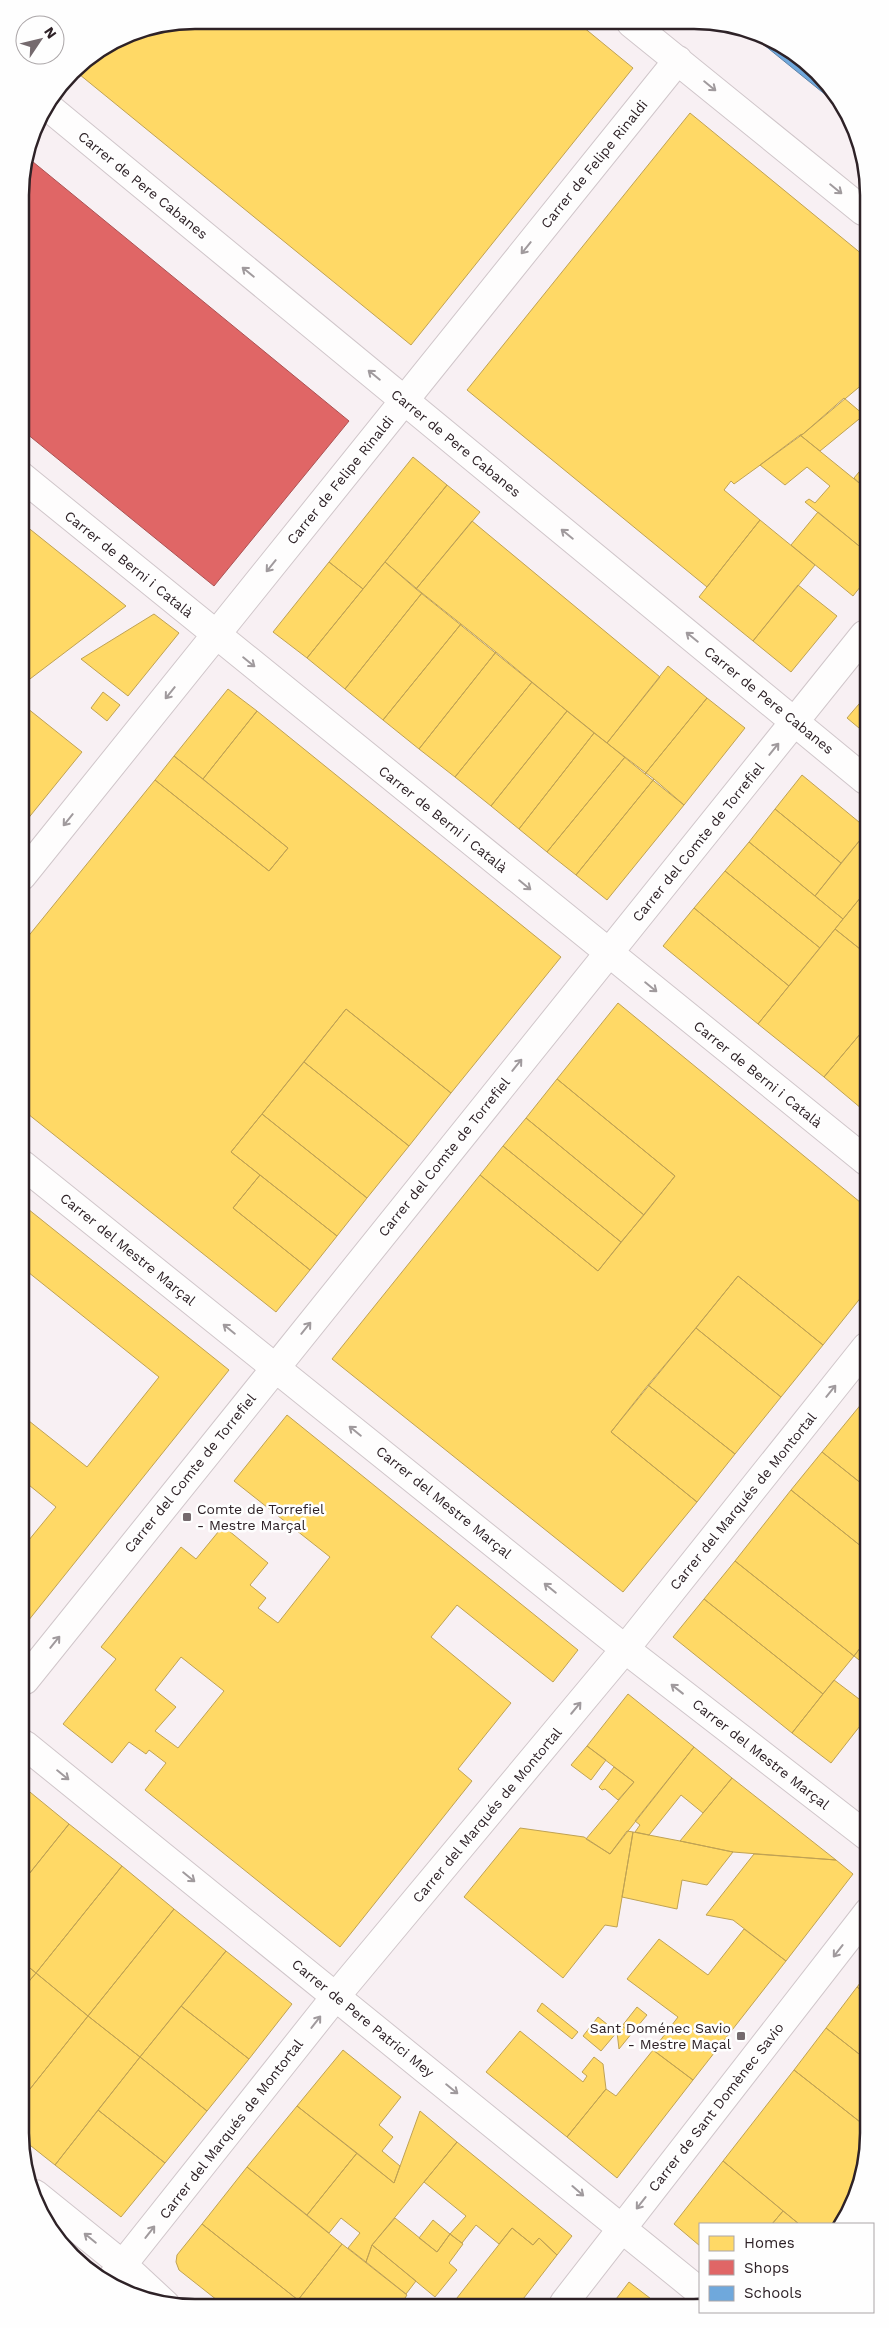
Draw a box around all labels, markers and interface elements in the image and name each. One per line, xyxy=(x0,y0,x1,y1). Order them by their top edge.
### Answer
north arrow xyxy=(15,15,65,65)
text: N xyxy=(41,24,60,41)
one-way arrow xyxy=(703,81,716,92)
street label: Carrer de Felipe Rinaldi xyxy=(537,97,651,231)
street label: Carrer de Pere Cabanes xyxy=(75,128,211,242)
one-way arrow xyxy=(829,183,842,194)
one-way arrow xyxy=(521,242,532,255)
one-way arrow xyxy=(242,266,255,277)
one-way arrow xyxy=(367,370,380,381)
street label: Carrer de Pere Cabanes xyxy=(388,386,524,500)
street label: Carrer de Felipe Rinaldi xyxy=(283,413,397,547)
street label: Carrer de Berni i Català xyxy=(62,507,196,621)
one-way arrow xyxy=(560,528,573,540)
one-way arrow xyxy=(266,559,277,572)
one-way arrow xyxy=(686,632,699,643)
street label: Carrer de Pere Cabanes xyxy=(701,643,837,757)
one-way arrow xyxy=(242,657,255,668)
one-way arrow xyxy=(164,686,175,699)
one-way arrow xyxy=(769,742,780,755)
street label: Carrer del Comte de Torrefiel xyxy=(629,759,768,925)
street label: Carrer de Berni i Català xyxy=(376,762,510,876)
one-way arrow xyxy=(62,813,73,826)
one-way arrow xyxy=(518,880,531,891)
one-way arrow xyxy=(645,982,658,993)
street label: Carrer de Berni i Català xyxy=(691,1017,825,1131)
one-way arrow xyxy=(512,1059,523,1072)
street label: Carrer del Comte de Torrefiel xyxy=(375,1074,514,1240)
street label: Carrer del Mestre Marçal xyxy=(57,1190,199,1309)
one-way arrow xyxy=(301,1322,312,1335)
one-way arrow xyxy=(223,1323,236,1334)
one-way arrow xyxy=(826,1385,837,1398)
street label: Carrer del Comte de Torrefiel xyxy=(121,1390,260,1556)
street label: Carrer del Marqués de Montortal xyxy=(666,1409,820,1593)
one-way arrow xyxy=(349,1425,362,1436)
street label: Carrer del Mestre Marçal xyxy=(373,1443,515,1562)
place label: Comte de Torrefiel - Mestre Marçal xyxy=(197,1501,325,1533)
marker: Comte de Torrefiel - Mestre Marçal xyxy=(181,1511,193,1523)
one-way arrow xyxy=(544,1582,557,1593)
one-way arrow xyxy=(49,1636,60,1649)
one-way arrow xyxy=(670,1684,684,1694)
street label: Carrer del Mestre Marçal xyxy=(689,1696,833,1813)
one-way arrow xyxy=(570,1702,581,1715)
street label: Carrer del Marqués de Montortal xyxy=(409,1724,565,1906)
one-way arrow xyxy=(56,1770,69,1781)
one-way arrow xyxy=(182,1872,195,1883)
one-way arrow xyxy=(833,1944,843,1958)
street label: Carrer de Pere Patrici Mey xyxy=(289,1956,438,2081)
one-way arrow xyxy=(310,2016,321,2029)
street label: Carrer de Sant Domènec Savio xyxy=(645,2019,787,2195)
place label: Sant Doménec Savio - Mestre Maçal xyxy=(590,2020,732,2052)
marker: Sant Doménec Savio - Mestre Maçal xyxy=(735,2030,747,2042)
street label: Carrer del Marqués de Montortal xyxy=(156,2035,307,2222)
one-way arrow xyxy=(445,2084,458,2095)
one-way arrow xyxy=(572,2186,585,2197)
one-way arrow xyxy=(635,2196,646,2209)
legend xyxy=(699,2223,874,2313)
one-way arrow xyxy=(145,2225,155,2239)
one-way arrow xyxy=(84,2233,97,2244)
text: Homes xyxy=(744,2234,795,2252)
text: Shops xyxy=(744,2259,789,2277)
text: Schools xyxy=(744,2284,802,2302)

